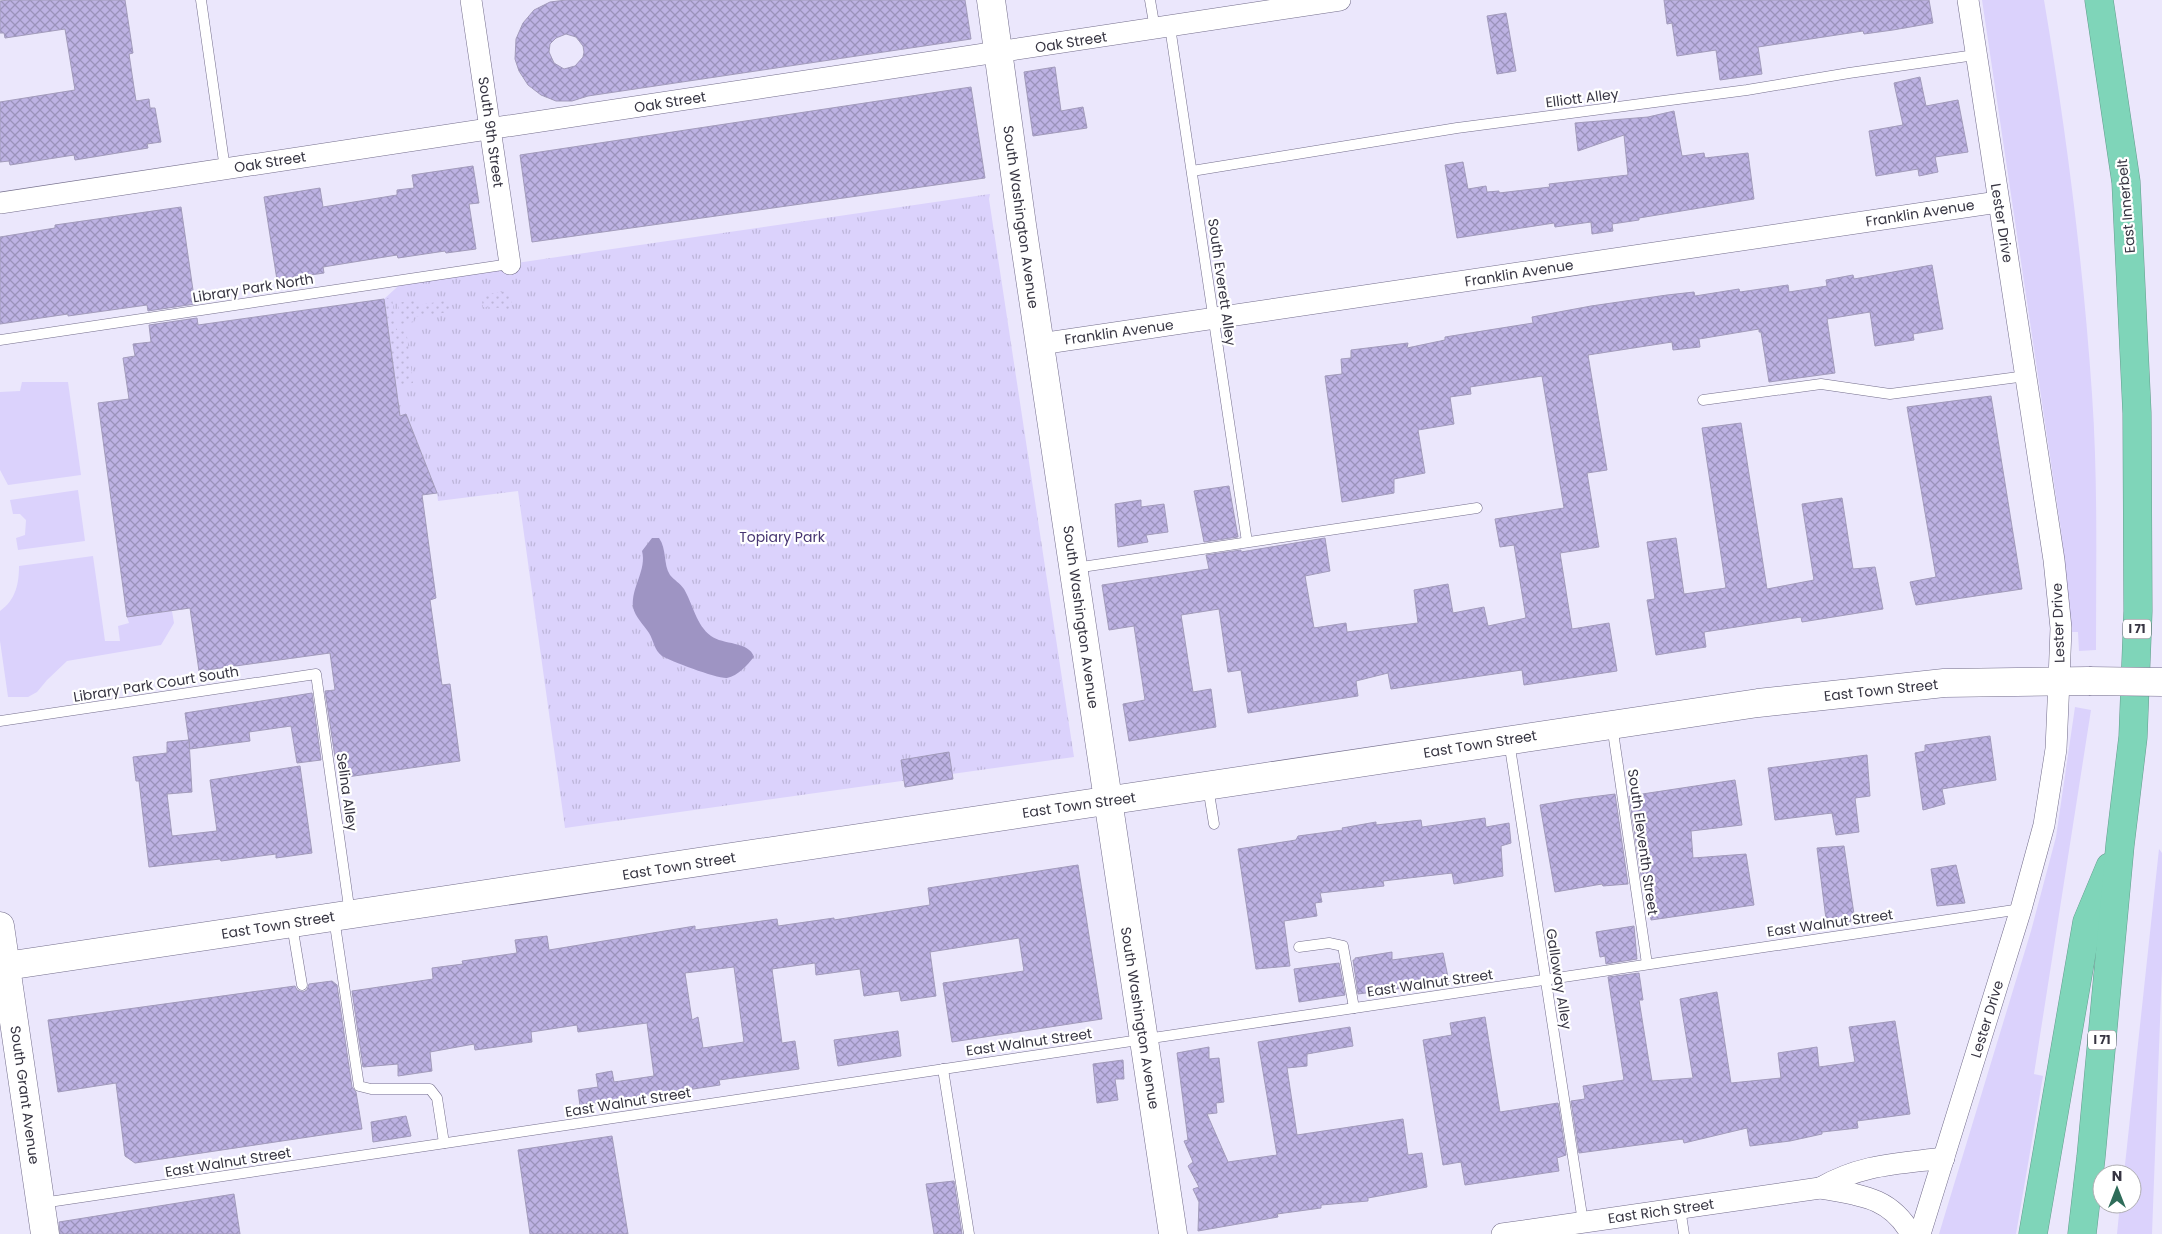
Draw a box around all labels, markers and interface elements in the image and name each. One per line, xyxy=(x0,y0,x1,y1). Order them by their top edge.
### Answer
street label: Oak Street xyxy=(1034,26,1108,58)
street label: South 9th Street xyxy=(473,75,509,189)
street label: Elliott Alley xyxy=(1544,84,1620,112)
street label: Oak Street xyxy=(633,86,707,118)
street label: South Washington Avenue xyxy=(998,124,1044,310)
street label: Oak Street xyxy=(233,146,307,178)
street label: East Innerbelt xyxy=(2112,158,2140,254)
street label: Lester Drive xyxy=(1986,182,2018,264)
street label: Franklin Avenue xyxy=(1864,194,1976,231)
street label: South Everett Alley xyxy=(1203,217,1241,347)
street label: Franklin Avenue xyxy=(1463,254,1575,291)
street label: Library Park North xyxy=(191,269,315,307)
street label: Franklin Avenue xyxy=(1063,314,1175,350)
street label: South Washington Avenue xyxy=(1058,524,1104,710)
park label: Topiary Park xyxy=(739,527,826,547)
street label: Lester Drive xyxy=(2047,582,2069,663)
road number: I 71 xyxy=(2123,620,2151,638)
street label: Library Park Court South xyxy=(72,661,240,707)
street label: East Town Street xyxy=(1823,674,1939,706)
street label: East Town Street xyxy=(1422,725,1538,763)
street label: Selina Alley xyxy=(332,752,362,833)
street label: South Eleventh Street xyxy=(1623,768,1663,916)
street label: East Town Street xyxy=(1021,787,1137,823)
street label: East Town Street xyxy=(621,847,737,885)
street label: East Walnut Street xyxy=(1766,904,1894,942)
street label: East Town Street xyxy=(220,906,336,944)
street label: South Washington Avenue xyxy=(1116,925,1164,1111)
street label: Galloway Alley xyxy=(1541,927,1577,1031)
street label: East Walnut Street xyxy=(1366,964,1494,1002)
street label: Lester Drive xyxy=(1966,978,2008,1060)
street label: East Walnut Street xyxy=(965,1023,1093,1061)
street label: South Grant Avenue xyxy=(5,1024,45,1166)
road number: I 71 xyxy=(2088,1030,2116,1050)
street label: East Walnut Street xyxy=(564,1082,692,1122)
street label: East Walnut Street xyxy=(164,1142,292,1182)
north arrow xyxy=(2092,1164,2142,1214)
text: N xyxy=(2112,1166,2122,1186)
street label: East Rich Street xyxy=(1607,1194,1715,1228)

